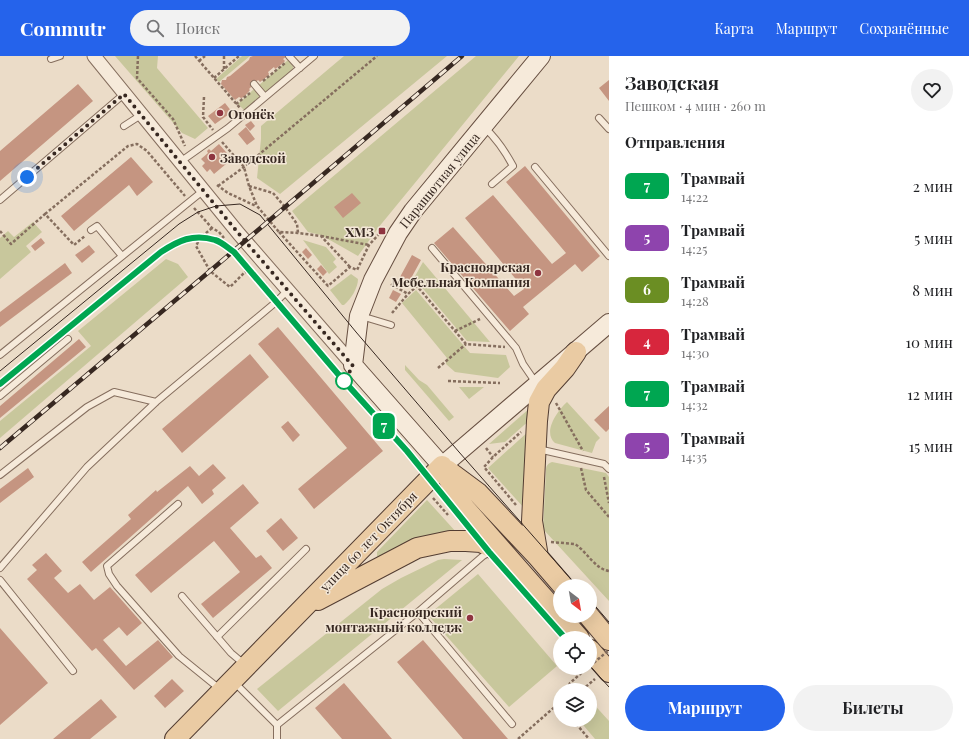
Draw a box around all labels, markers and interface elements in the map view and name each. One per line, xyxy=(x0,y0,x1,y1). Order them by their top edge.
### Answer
search box xyxy=(130,10,410,46)
text: Commutr xyxy=(20,15,106,41)
icon: search xyxy=(144,17,166,39)
text: Поиск xyxy=(176,18,220,38)
text: Карта xyxy=(714,19,754,38)
text: Маршрут xyxy=(776,19,838,38)
text: Сохранённые xyxy=(860,19,949,38)
text: Заводская xyxy=(625,69,719,95)
button: heart xyxy=(911,69,953,111)
text: Пешком · 4 мин · 260 m xyxy=(625,97,766,114)
place label: Огонёк xyxy=(228,105,275,122)
marker: Огонёк xyxy=(215,108,225,118)
street label: Парашютная улица xyxy=(395,128,483,231)
text: Отправления xyxy=(625,132,725,152)
place label: Заводской xyxy=(220,149,286,166)
marker: Заводской xyxy=(207,152,217,162)
your location xyxy=(17,167,37,187)
text: Трамвай xyxy=(681,168,745,188)
text: 7 xyxy=(644,176,650,195)
text: 2 мин xyxy=(913,176,953,196)
text: 14:22 xyxy=(681,188,708,205)
text: Трамвай xyxy=(681,220,745,240)
place label: ХМЗ xyxy=(345,223,374,240)
marker: ХМЗ xyxy=(377,226,387,236)
text: 5 xyxy=(644,228,650,247)
text: 5 мин xyxy=(914,228,953,248)
text: 14:25 xyxy=(681,240,707,257)
place label: Красноярская Мебельная Компания xyxy=(391,258,530,290)
marker: Красноярская Мебельная Компания xyxy=(533,268,543,278)
text: Трамвай xyxy=(681,272,745,292)
text: 6 xyxy=(643,280,651,299)
text: 8 мин xyxy=(912,280,953,300)
text: 14:28 xyxy=(681,292,709,309)
text: Трамвай xyxy=(681,324,745,344)
text: 4 xyxy=(643,332,651,351)
text: 10 мин xyxy=(906,332,953,352)
text: 14:30 xyxy=(681,344,709,361)
unlabelled marker xyxy=(335,372,353,390)
text: Трамвай xyxy=(681,376,745,396)
text: 7 xyxy=(644,384,650,403)
text: 12 мин xyxy=(907,384,953,404)
text: 14:32 xyxy=(681,396,708,413)
line badge: 7 xyxy=(371,413,397,439)
text: 7 xyxy=(381,416,387,435)
text: Трамвай xyxy=(681,428,745,448)
text: 5 xyxy=(644,436,650,455)
text: 15 мин xyxy=(909,436,953,456)
text: 14:35 xyxy=(681,448,707,465)
street label: улица 60 лет Октября xyxy=(315,487,420,595)
north arrow xyxy=(553,579,597,623)
map controls xyxy=(553,579,597,727)
place label: Красноярский монтажный колледж xyxy=(325,603,463,635)
marker: Красноярский монтажный колледж xyxy=(465,613,475,623)
button: locate xyxy=(553,631,597,675)
button: layers xyxy=(553,683,597,727)
button: Маршрут xyxy=(625,685,785,731)
button: Билеты xyxy=(793,685,953,731)

